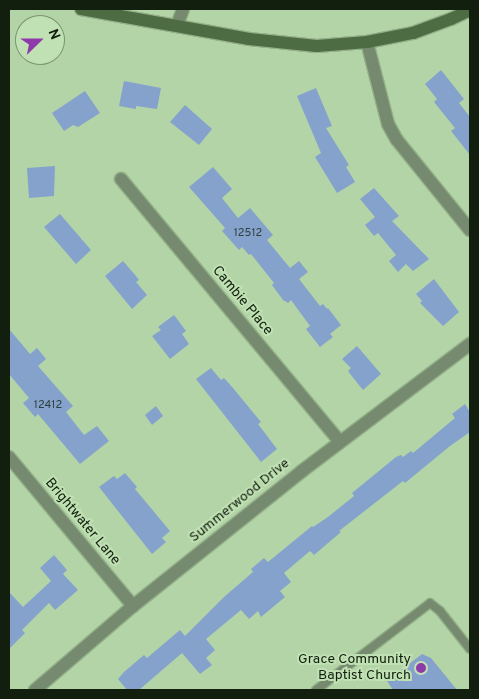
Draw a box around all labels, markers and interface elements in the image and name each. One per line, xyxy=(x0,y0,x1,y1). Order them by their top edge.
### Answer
north arrow xyxy=(15,15,65,65)
text: N xyxy=(44,27,63,42)
house number: 12512 xyxy=(234,226,262,240)
street label: Cambie Place xyxy=(208,263,276,339)
house number: 12412 xyxy=(34,398,62,412)
street label: Summerwood Drive xyxy=(187,455,293,547)
street label: Brightwater Lane xyxy=(41,475,123,569)
place label: Grace Community Baptist Church xyxy=(298,652,411,684)
marker: Grace Community Baptist Church xyxy=(415,662,427,674)

